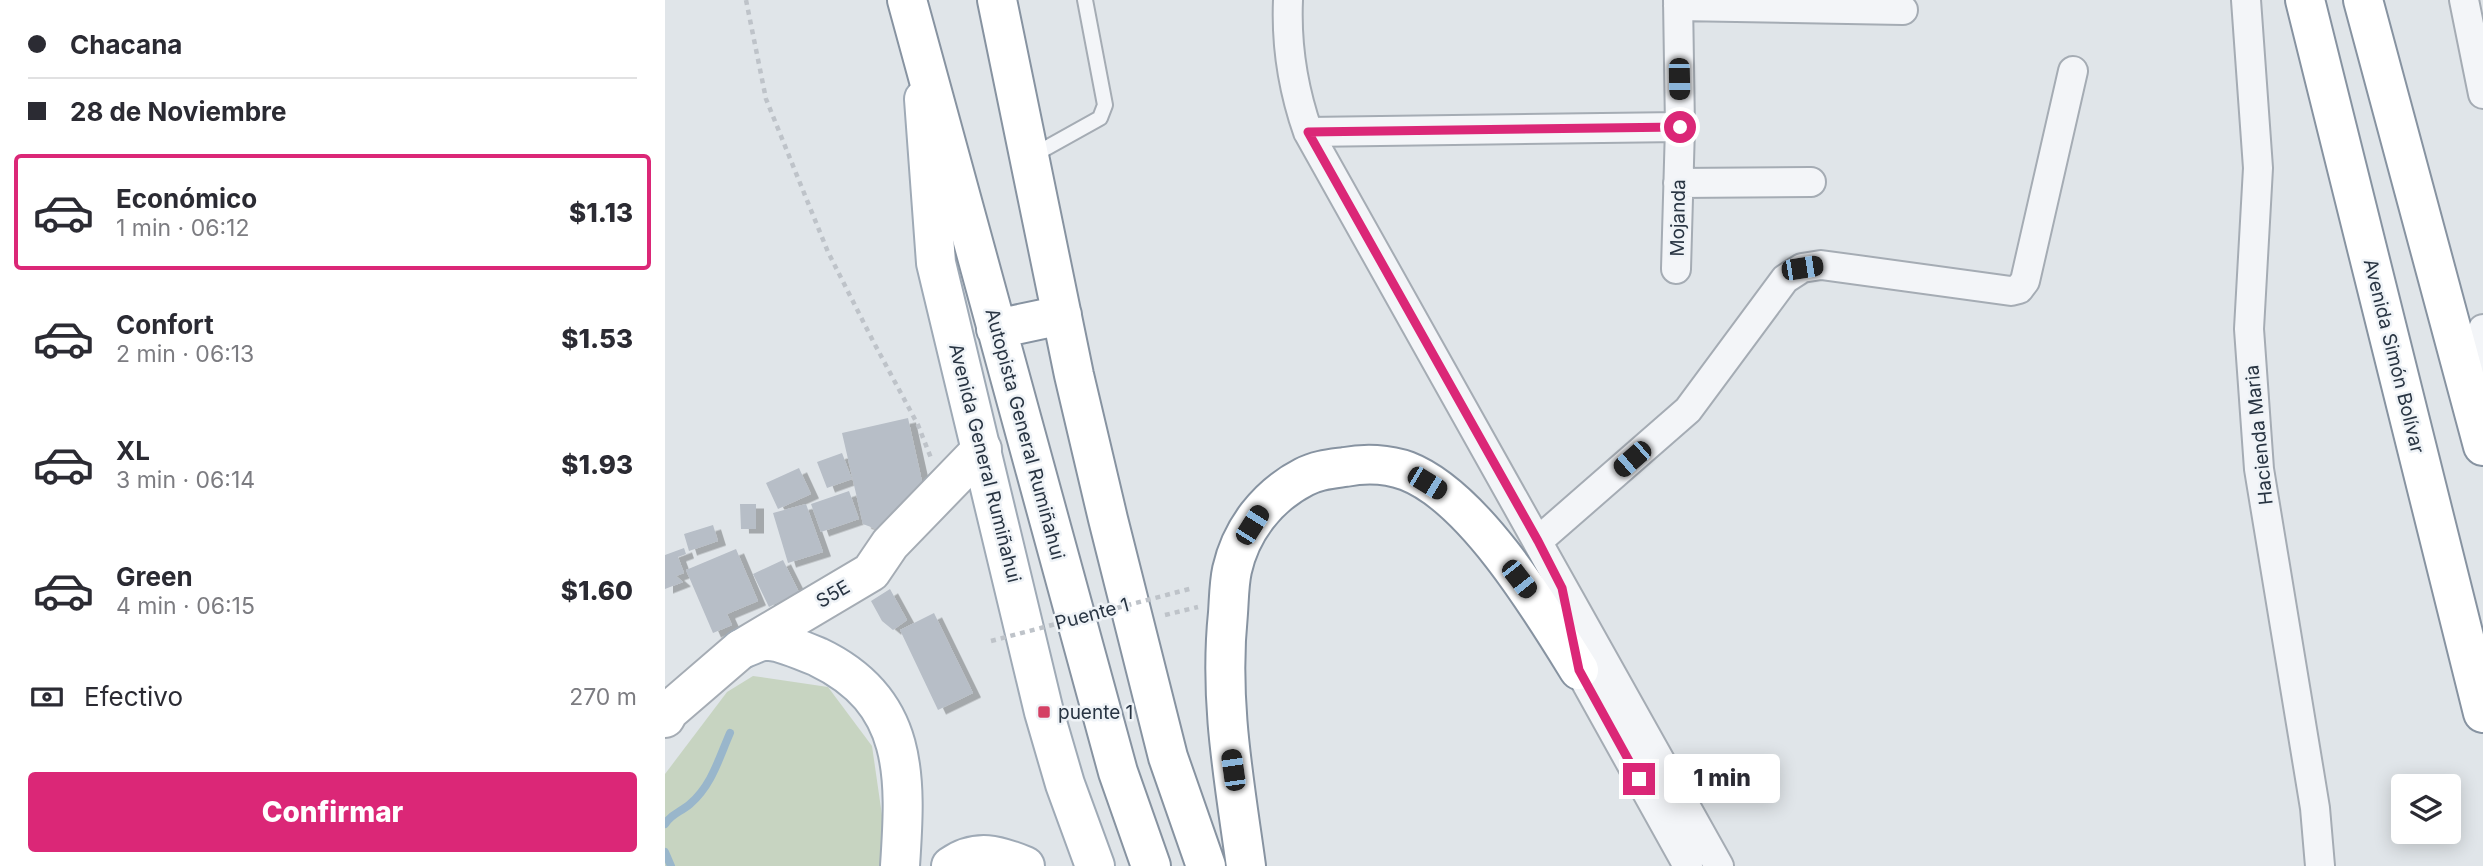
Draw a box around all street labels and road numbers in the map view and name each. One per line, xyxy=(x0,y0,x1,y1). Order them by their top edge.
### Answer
street label: Mojanda xyxy=(1666,179,1690,257)
street label: Avenida Simón Bolívar xyxy=(2359,256,2429,456)
street label: Autopista General Rumiñahui xyxy=(980,306,1070,562)
street label: Avenida General Rumiñahui xyxy=(944,341,1026,585)
street label: Hacienda Maria xyxy=(2240,364,2278,506)
street label: S5E xyxy=(812,575,854,613)
street label: Puente 1 xyxy=(1052,593,1132,635)

